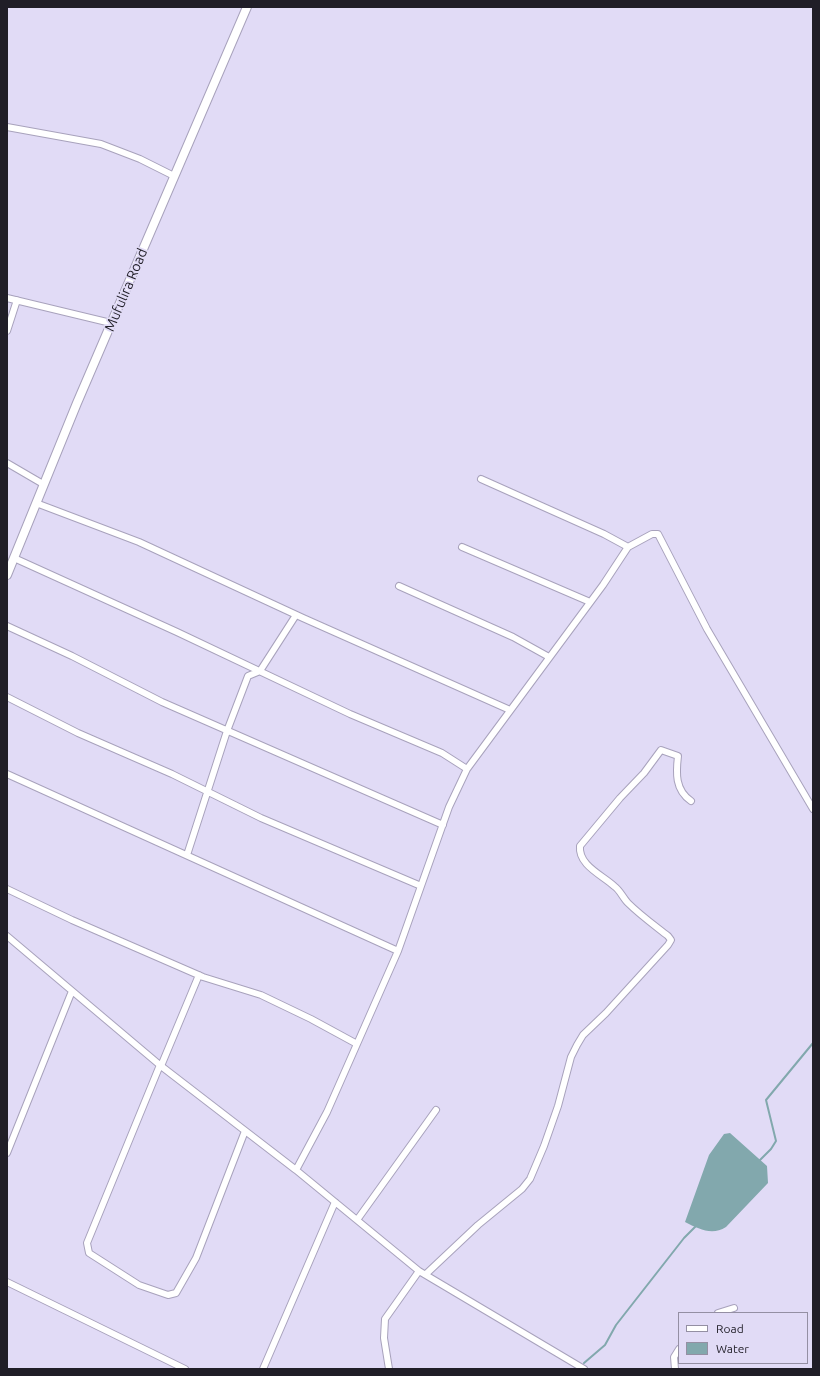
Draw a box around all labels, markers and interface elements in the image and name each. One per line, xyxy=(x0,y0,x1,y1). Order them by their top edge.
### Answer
street label: Mufulira Road xyxy=(101,246,151,334)
legend xyxy=(678,1312,808,1364)
text: Road xyxy=(716,1322,744,1335)
text: Water xyxy=(716,1342,749,1355)

